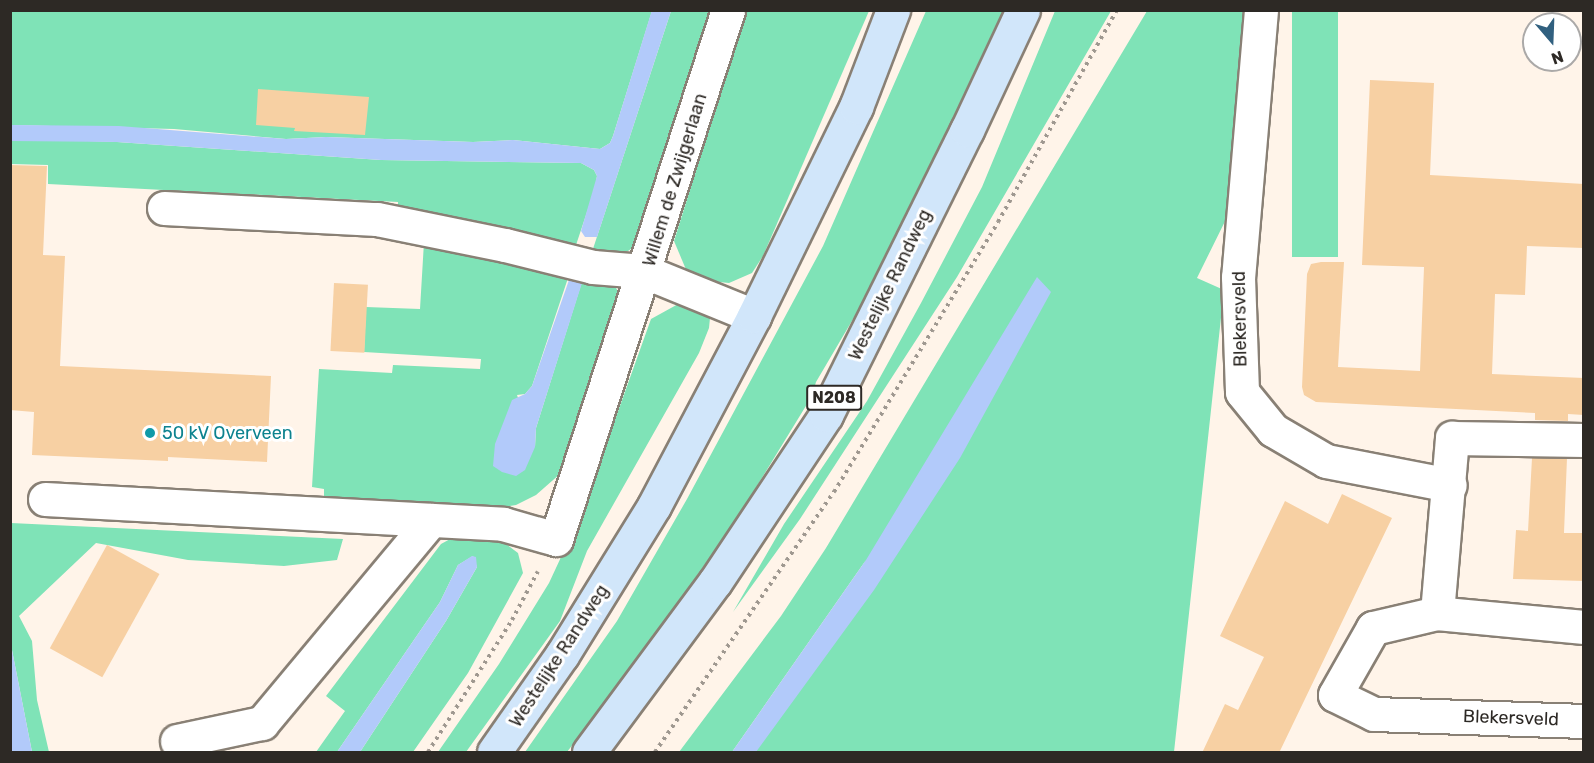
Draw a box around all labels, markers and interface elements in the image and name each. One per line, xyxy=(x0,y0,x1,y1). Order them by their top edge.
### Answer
north arrow xyxy=(1522,12,1582,72)
text: N xyxy=(1549,47,1566,68)
street label: Willem de Zwijgerlaan xyxy=(638,91,712,269)
street label: Westelijke Randweg xyxy=(844,206,936,364)
street label: Blekersveld xyxy=(1228,271,1252,367)
road number: N208 xyxy=(806,385,862,411)
place label: 50 kV Overveen xyxy=(162,422,293,444)
marker: 50 kV Overveen xyxy=(143,426,157,440)
street label: Westelijke Randweg xyxy=(505,581,613,731)
street label: Blekersveld xyxy=(1463,706,1559,730)

